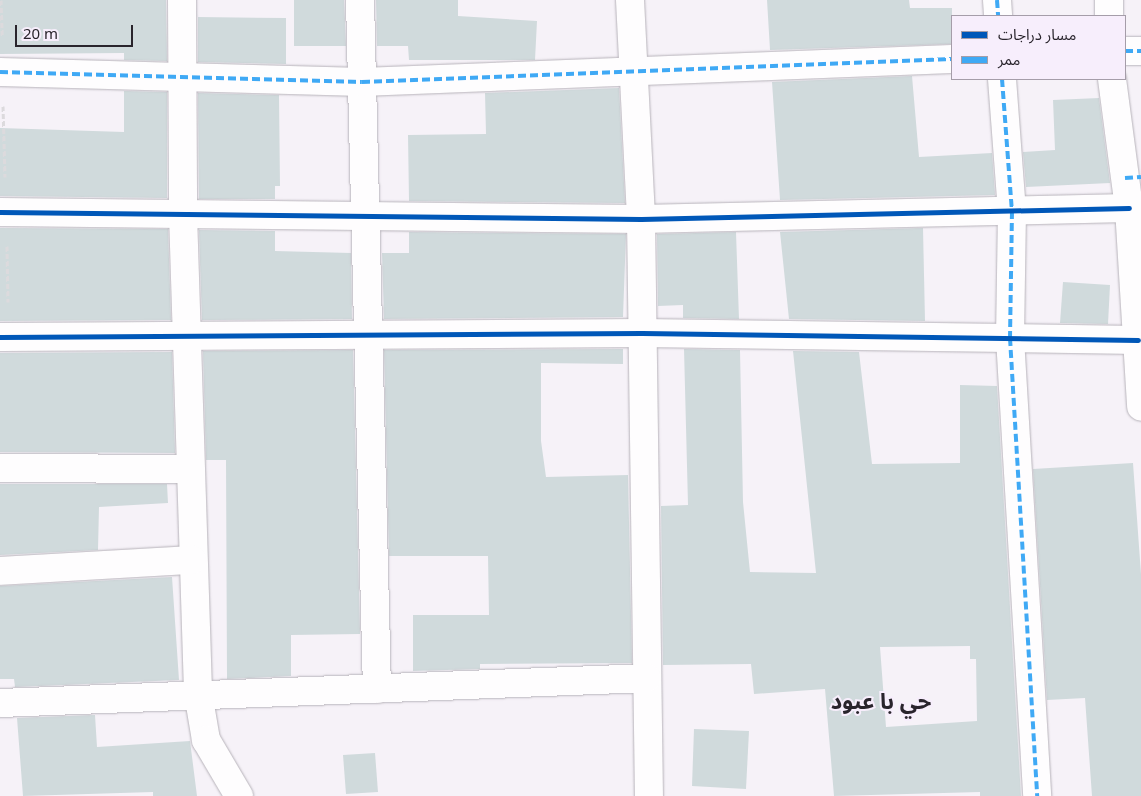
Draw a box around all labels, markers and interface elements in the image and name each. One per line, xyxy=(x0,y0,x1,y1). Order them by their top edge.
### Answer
scale bar xyxy=(18,15,135,47)
legend xyxy=(951,15,1126,80)
text: 20 m xyxy=(23,18,58,50)
text: مسار دراجات xyxy=(998,19,1076,51)
text: ممر xyxy=(998,44,1021,76)
district label: حي با عبود xyxy=(831,690,931,716)

